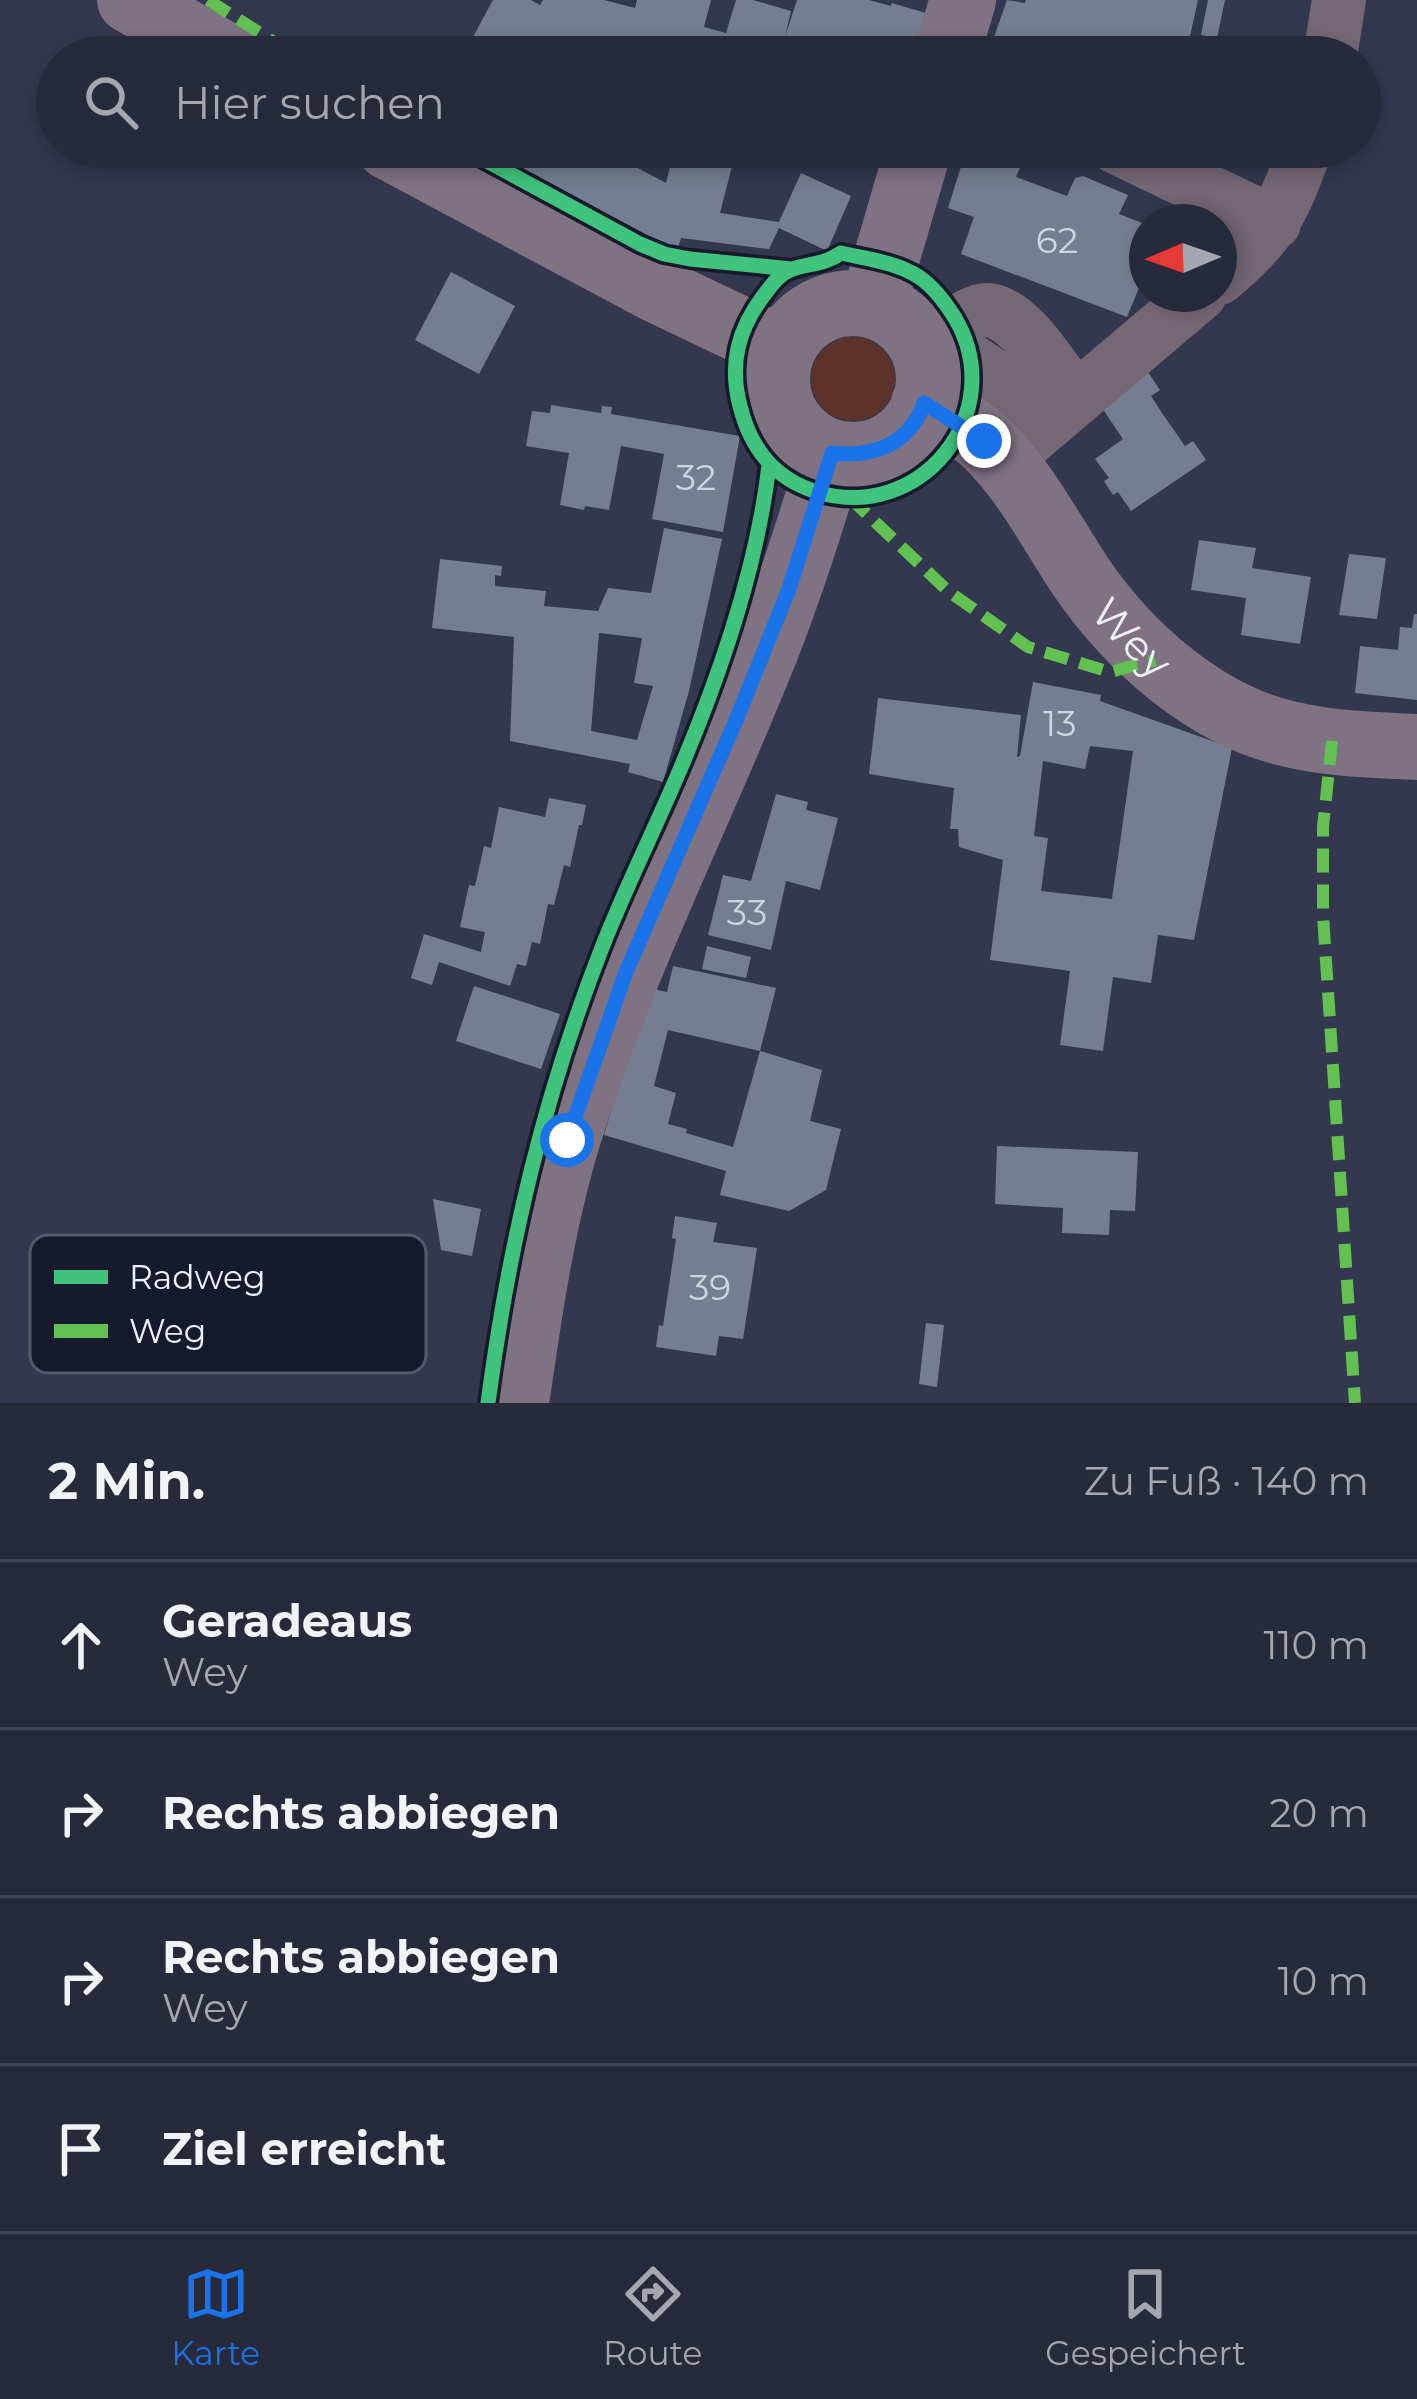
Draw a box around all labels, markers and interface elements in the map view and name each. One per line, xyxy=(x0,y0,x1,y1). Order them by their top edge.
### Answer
search box xyxy=(36,36,1381,168)
icon: search xyxy=(78,69,144,135)
text: Hier suchen xyxy=(174,75,445,130)
north arrow xyxy=(1129,204,1237,312)
house number: 62 xyxy=(1036,218,1078,262)
route end xyxy=(957,414,1011,468)
house number: 32 xyxy=(676,455,716,499)
street label: Wey xyxy=(1081,587,1182,689)
house number: 13 xyxy=(1043,701,1077,745)
house number: 33 xyxy=(727,890,767,934)
route start xyxy=(540,1113,594,1167)
legend xyxy=(30,1235,426,1373)
text: Radweg xyxy=(129,1257,266,1297)
house number: 39 xyxy=(689,1265,731,1309)
text: Weg xyxy=(129,1311,206,1351)
text: 2 Min. xyxy=(48,1450,205,1512)
text: Zu Fuß · 140 m xyxy=(1084,1457,1369,1505)
text: Geradeaus xyxy=(162,1593,412,1648)
icon: ahead xyxy=(48,1612,114,1678)
text: 110 m xyxy=(1263,1621,1369,1669)
text: Wey xyxy=(162,1648,248,1696)
icon: right xyxy=(48,1780,114,1846)
text: Rechts abbiegen xyxy=(162,1785,560,1840)
text: 20 m xyxy=(1270,1789,1369,1837)
text: Rechts abbiegen xyxy=(162,1929,560,1984)
icon: right xyxy=(48,1948,114,2014)
text: 10 m xyxy=(1278,1957,1369,2005)
text: Wey xyxy=(162,1984,248,2032)
icon: arrive xyxy=(48,2116,114,2182)
text: Ziel erreicht xyxy=(162,2121,446,2176)
tab: Karte xyxy=(171,2261,260,2373)
tab: Route xyxy=(603,2261,702,2373)
tab: Gespeichert xyxy=(1045,2261,1246,2373)

